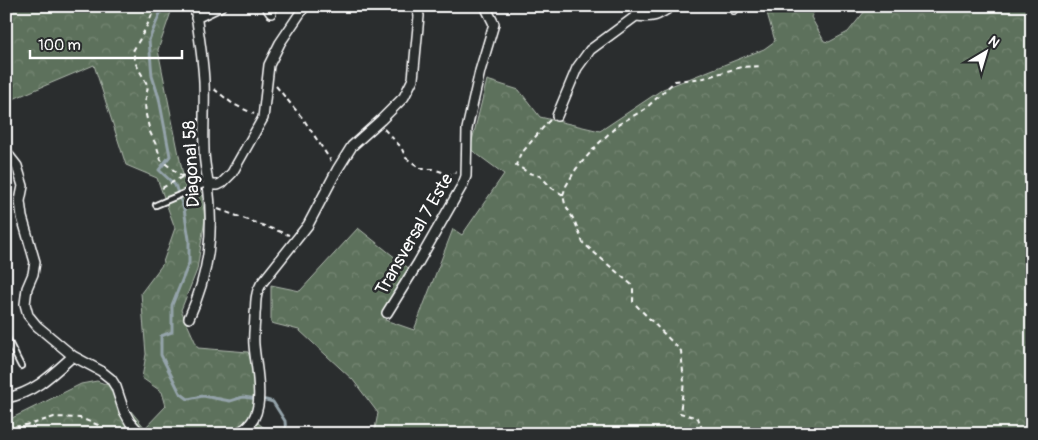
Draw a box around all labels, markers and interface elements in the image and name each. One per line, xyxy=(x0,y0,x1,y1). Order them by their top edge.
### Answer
scale bar xyxy=(30,28,182,60)
north arrow xyxy=(960,28,1010,78)
text: N xyxy=(985,33,1003,52)
text: 100 m xyxy=(38,36,81,55)
street label: Diagonal 58 xyxy=(178,120,205,208)
street label: Transversal 7 Este xyxy=(370,169,459,299)

